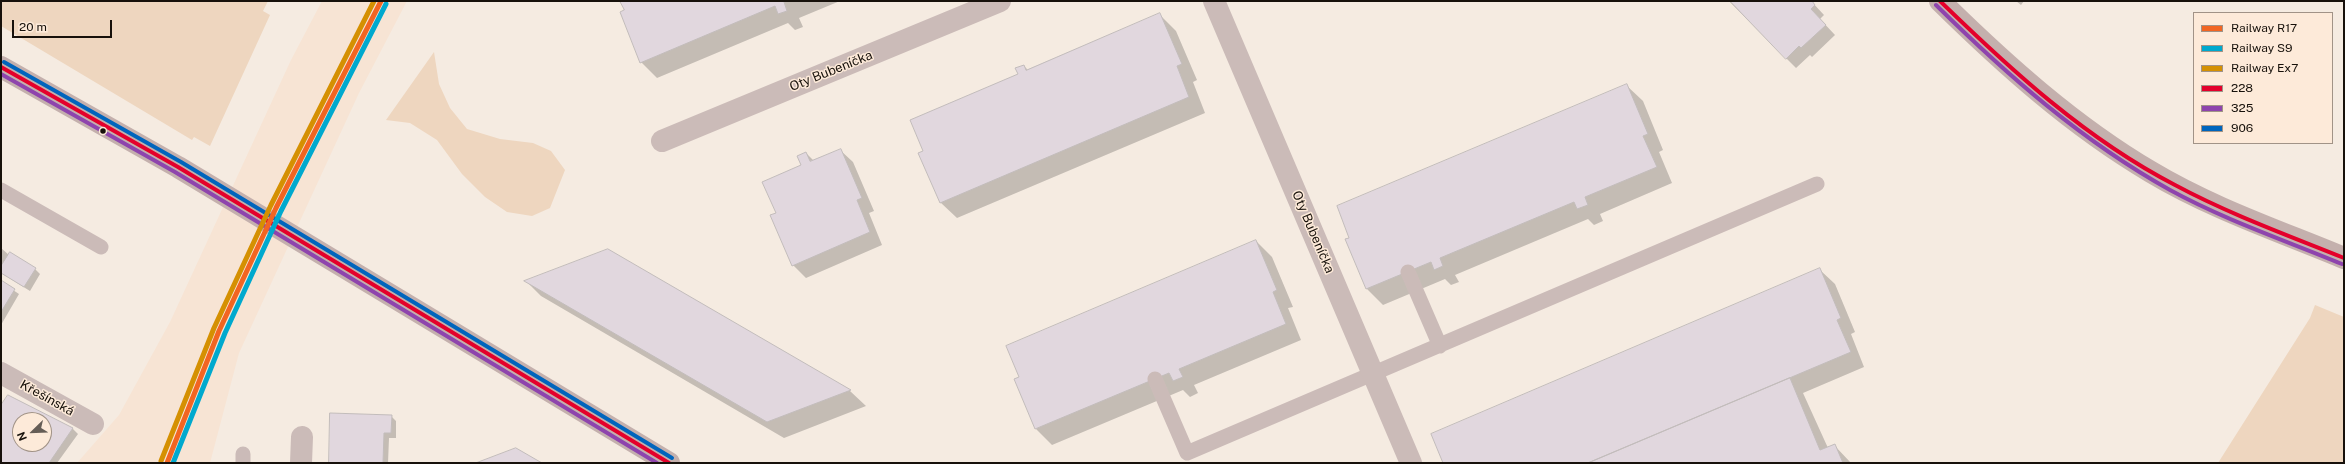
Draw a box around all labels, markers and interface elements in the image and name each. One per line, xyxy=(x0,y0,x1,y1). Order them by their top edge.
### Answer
scale bar xyxy=(14,12,114,38)
legend xyxy=(2193,12,2333,144)
text: 20 m xyxy=(19,20,47,34)
text: Railway R17 xyxy=(2231,21,2297,35)
text: Railway S9 xyxy=(2231,41,2293,55)
street label: Oty Bubeníčka xyxy=(787,47,875,95)
text: Railway Ex7 xyxy=(2231,61,2298,75)
text: 228 xyxy=(2231,81,2253,95)
text: 325 xyxy=(2231,101,2253,115)
text: 906 xyxy=(2231,121,2253,135)
unlabelled marker xyxy=(98,126,108,136)
street label: Oty Bubeníčka xyxy=(1289,188,1337,276)
street label: Křešínská xyxy=(17,377,77,419)
north arrow xyxy=(12,412,52,452)
text: N xyxy=(15,430,29,443)

